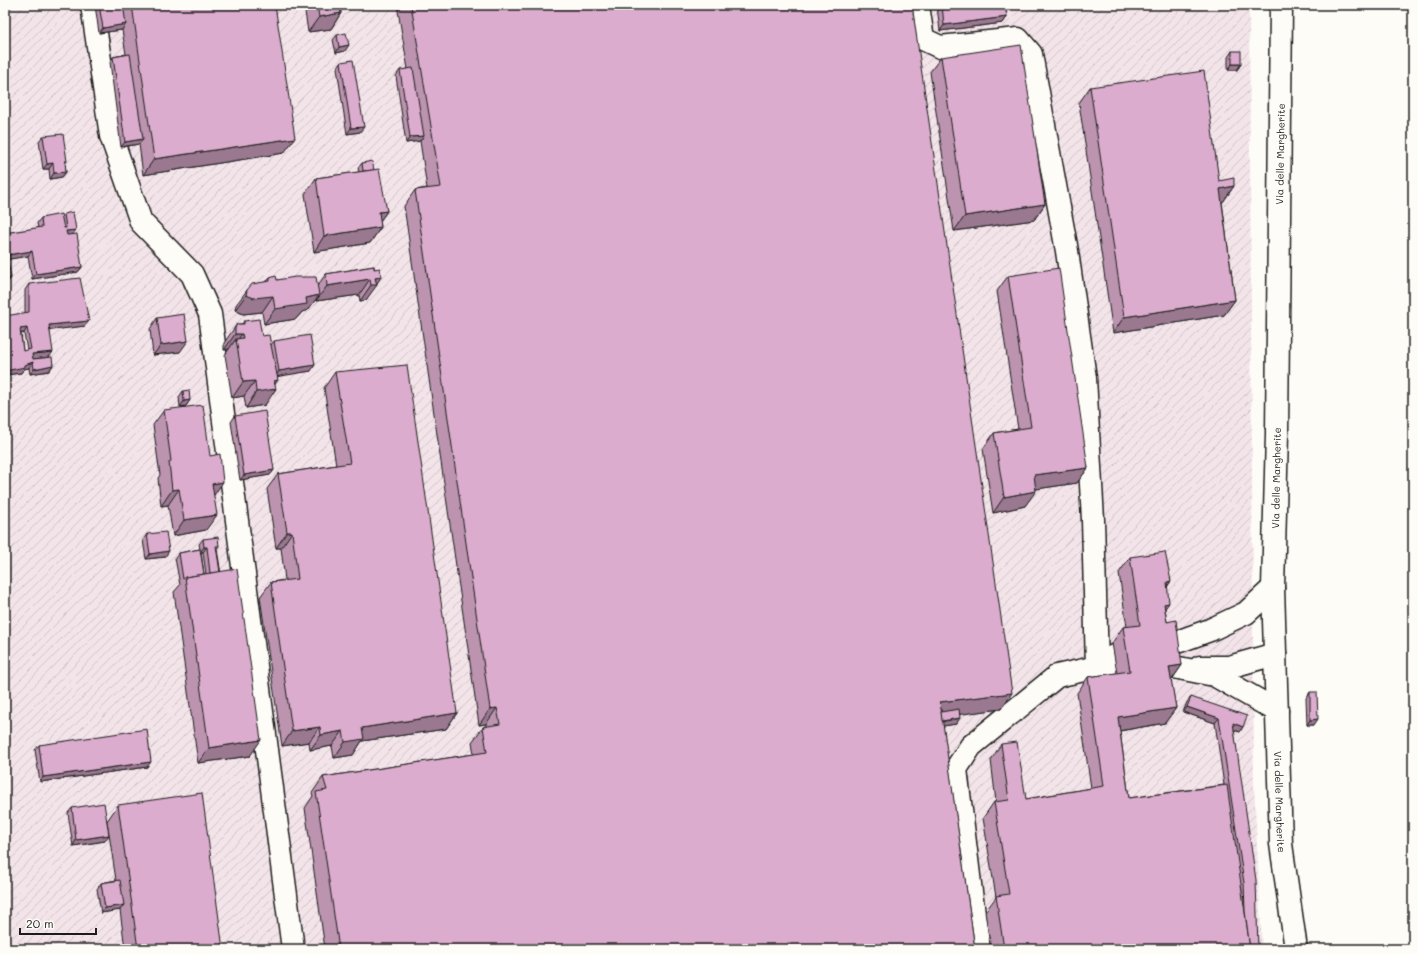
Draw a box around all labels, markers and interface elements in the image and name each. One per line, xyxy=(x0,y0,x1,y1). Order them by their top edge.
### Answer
street label: Via delle Margherite xyxy=(1272,103,1288,205)
street label: Via delle Margherite xyxy=(1268,427,1284,529)
street label: Via delle Margherite xyxy=(1271,751,1289,853)
scale bar xyxy=(20,910,96,936)
text: 20 m xyxy=(26,915,54,931)

